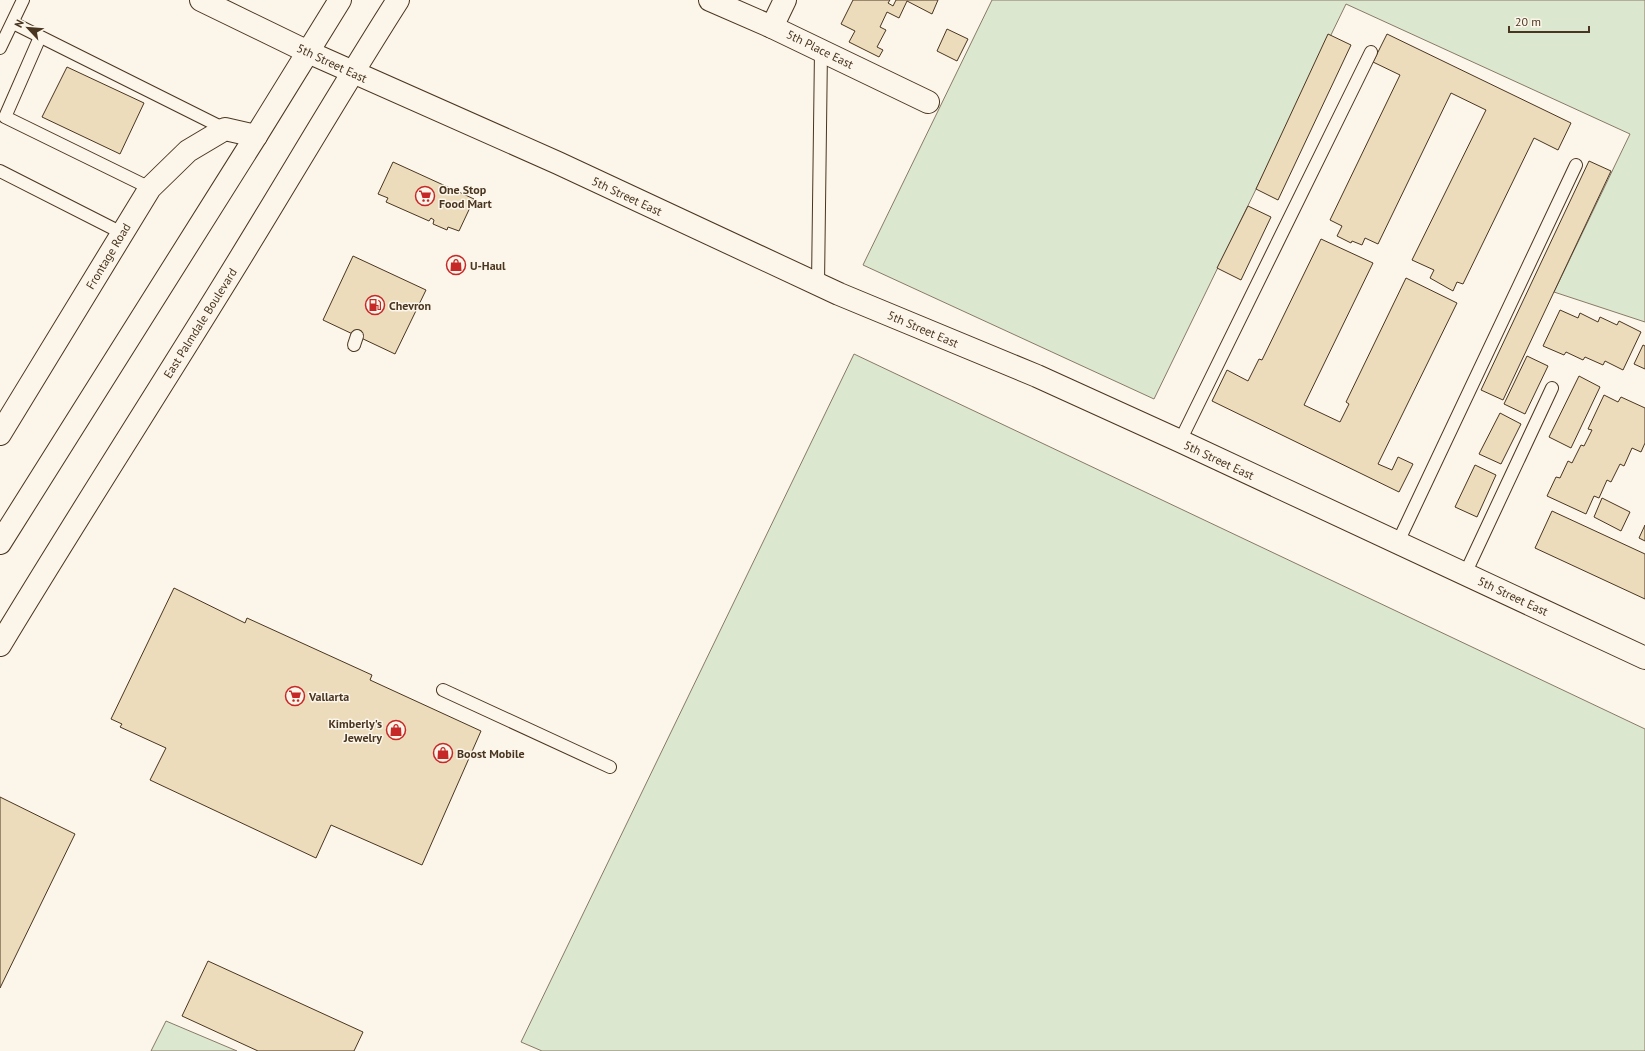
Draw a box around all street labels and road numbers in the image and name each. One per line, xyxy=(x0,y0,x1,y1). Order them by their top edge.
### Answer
street label: 5th Place East xyxy=(784,26,856,72)
street label: 5th Street East xyxy=(295,40,369,86)
street label: 5th Street East xyxy=(590,173,664,219)
street label: Frontage Road xyxy=(82,220,134,292)
street label: East Palmdale Boulevard xyxy=(160,265,240,381)
street label: 5th Street East xyxy=(885,307,961,351)
street label: 5th Street East xyxy=(1182,437,1256,483)
street label: 5th Street East xyxy=(1476,573,1550,619)

